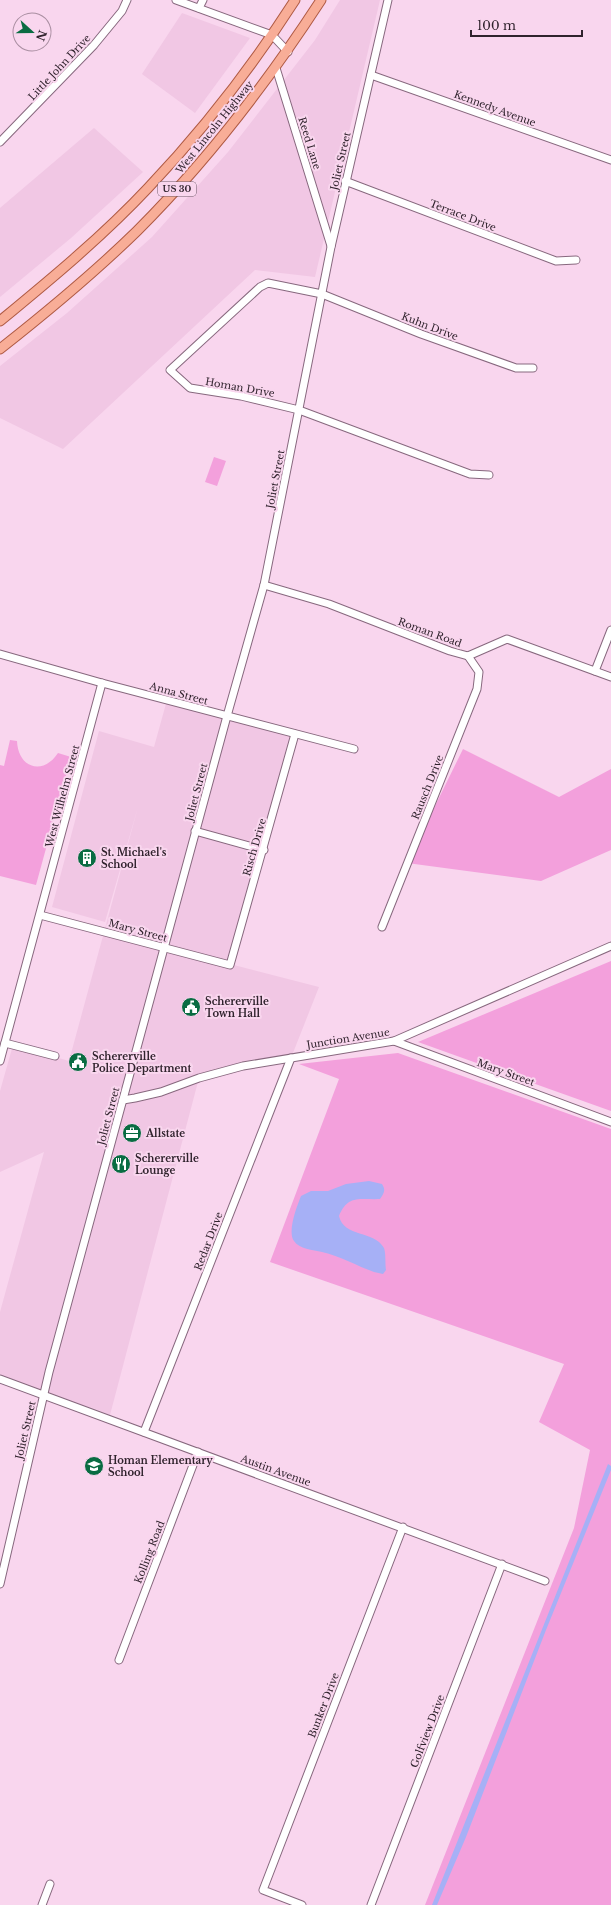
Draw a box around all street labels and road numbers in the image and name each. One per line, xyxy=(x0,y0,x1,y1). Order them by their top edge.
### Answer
street label: Little John Drive xyxy=(25,31,93,103)
street label: West Lincoln Highway xyxy=(172,78,256,177)
street label: Kennedy Avenue xyxy=(452,88,538,129)
street label: Reed Lane xyxy=(295,115,324,171)
street label: Joliet Street xyxy=(327,131,354,193)
road number: US 30 xyxy=(158,182,196,196)
street label: Terrace Drive xyxy=(428,197,498,234)
street label: Kuhn Drive xyxy=(400,310,460,343)
street label: Homan Drive xyxy=(204,375,276,400)
street label: Joliet Street xyxy=(263,449,288,511)
street label: Roman Road xyxy=(396,615,464,650)
street label: Anna Street xyxy=(147,679,210,708)
street label: West Wilhelm Street xyxy=(42,743,82,850)
street label: Rausch Drive xyxy=(409,753,446,821)
street label: Joliet Street xyxy=(182,762,210,824)
street label: Risch Drive xyxy=(240,816,269,878)
street label: Mary Street xyxy=(107,916,169,945)
street label: Junction Avenue xyxy=(304,1025,391,1052)
street label: Mary Street xyxy=(475,1056,537,1089)
street label: Joliet Street xyxy=(94,1086,122,1148)
street label: Redar Drive xyxy=(191,1210,226,1272)
street label: Joliet Street xyxy=(12,1400,39,1462)
street label: Austin Avenue xyxy=(238,1451,313,1489)
street label: Kolling Road xyxy=(132,1519,167,1585)
street label: Bunker Drive xyxy=(305,1671,342,1740)
street label: Golfview Drive xyxy=(408,1692,448,1770)

